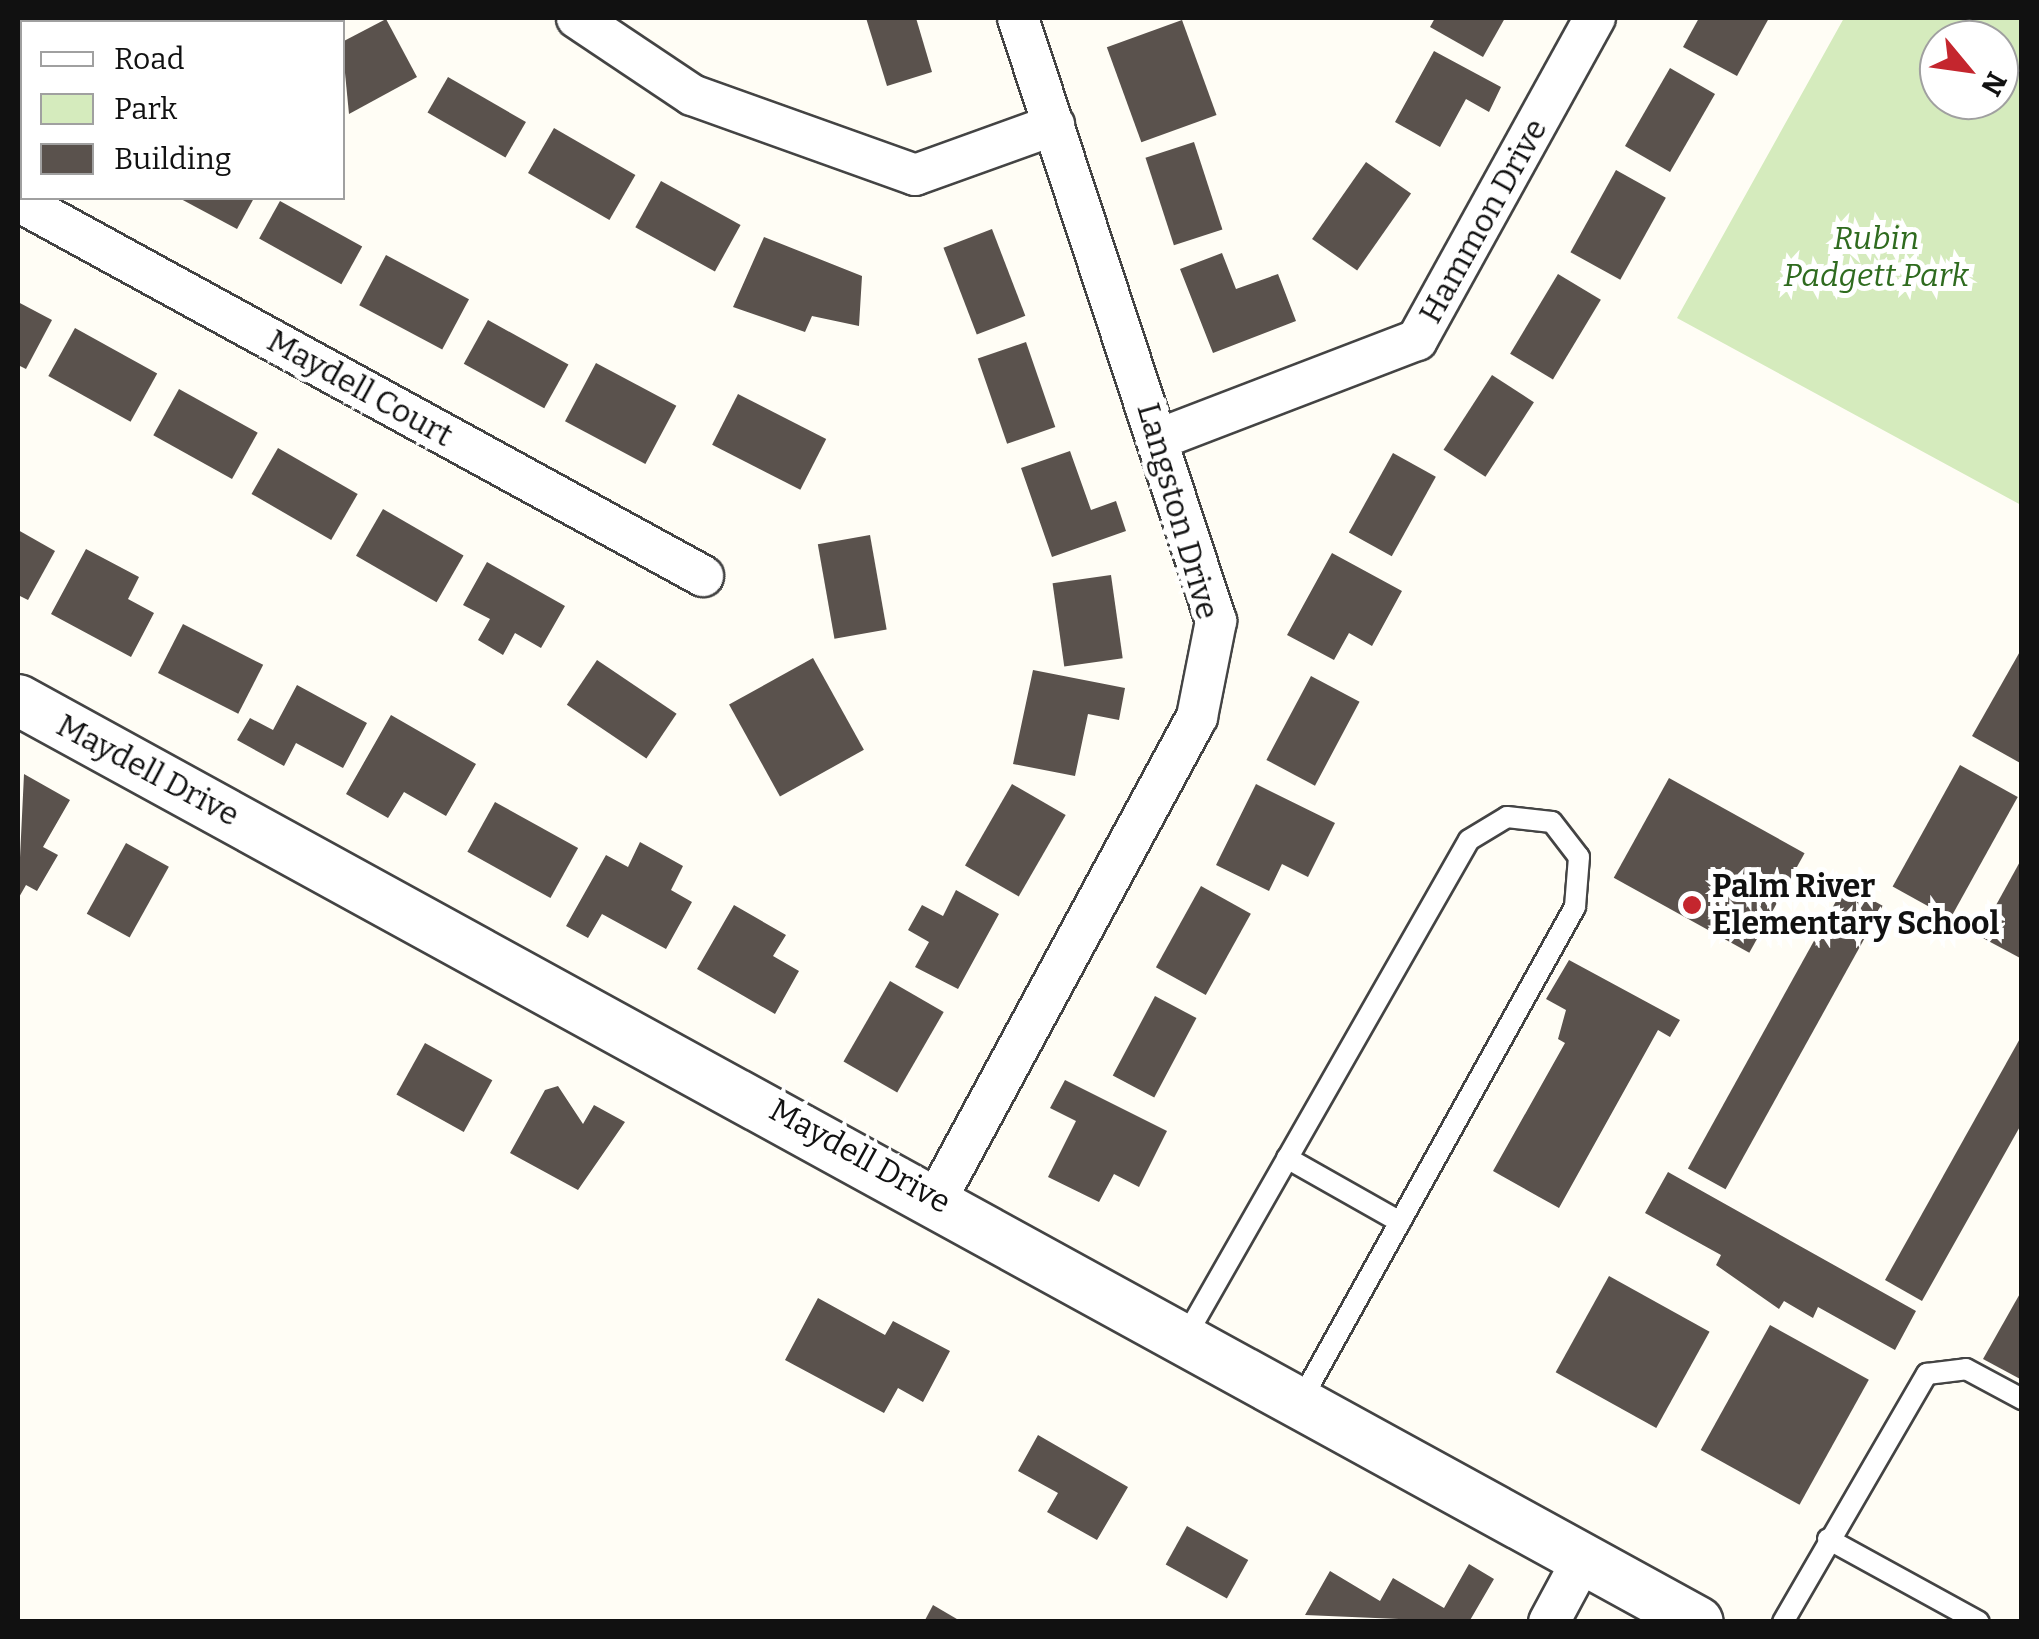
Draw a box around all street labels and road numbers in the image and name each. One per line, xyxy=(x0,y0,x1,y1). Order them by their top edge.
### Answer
street label: Hammon Drive xyxy=(1411,112,1555,330)
street label: Maydell Court xyxy=(261,321,459,455)
street label: Langston Drive xyxy=(1129,399,1227,623)
street label: Maydell Drive xyxy=(50,706,246,834)
street label: Maydell Drive xyxy=(763,1090,957,1222)

